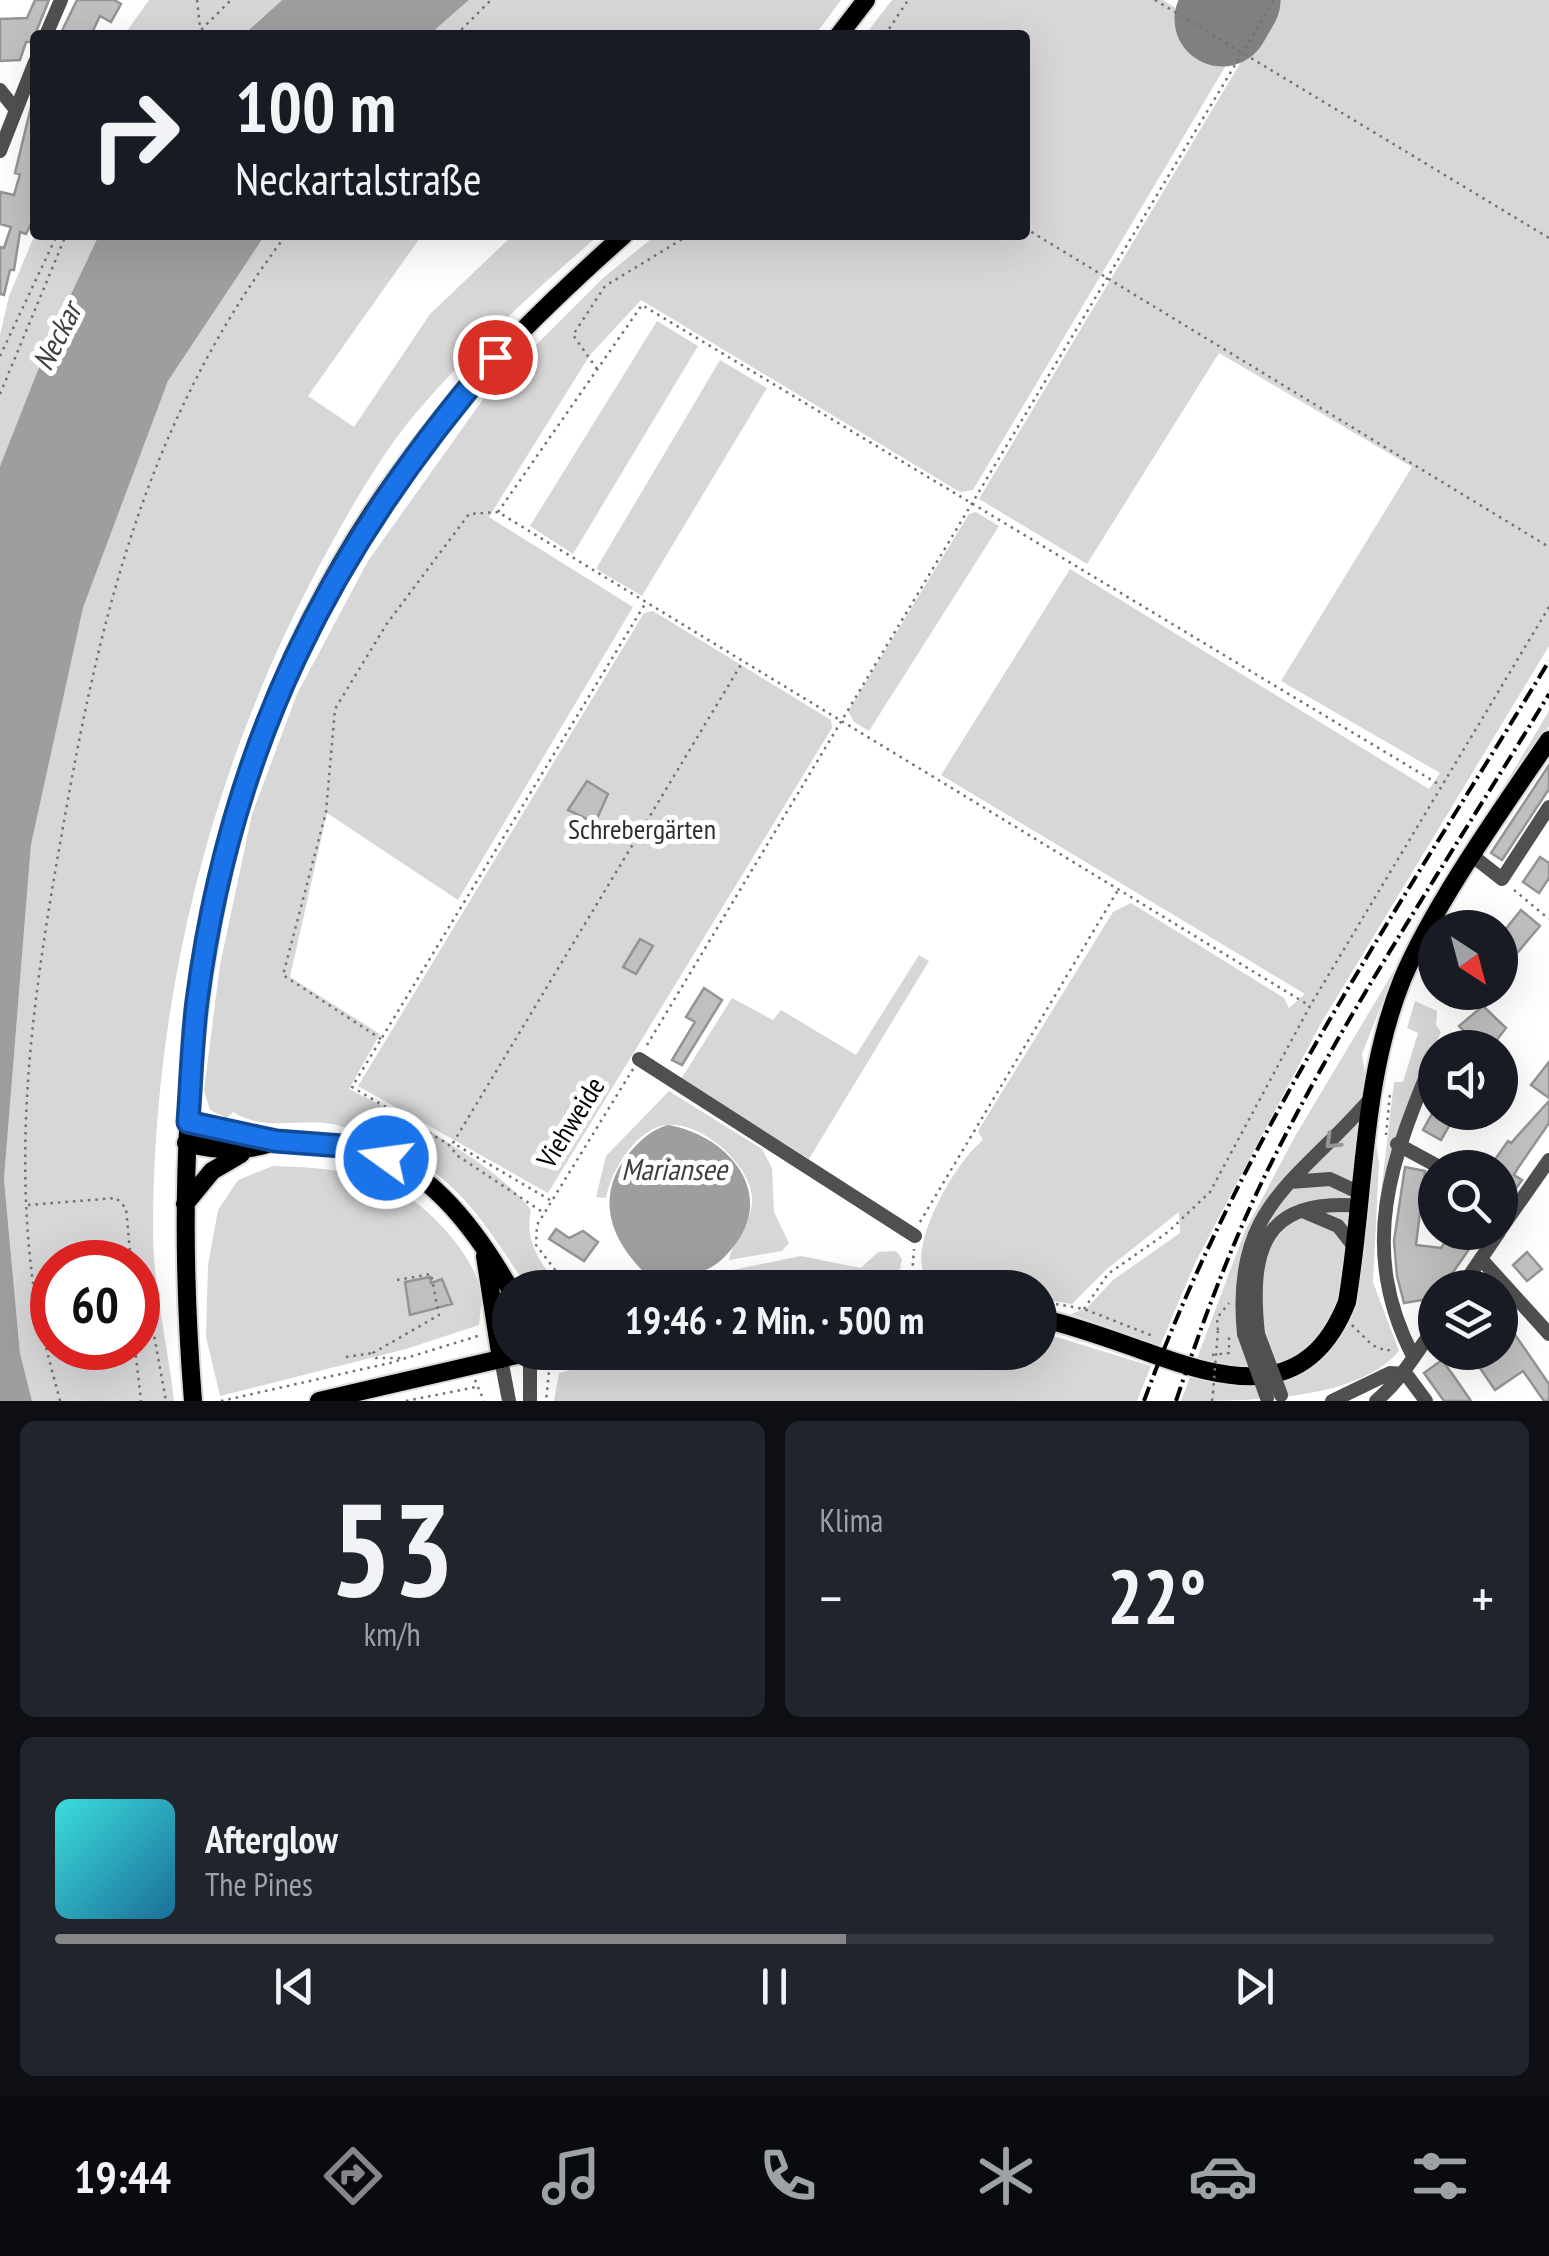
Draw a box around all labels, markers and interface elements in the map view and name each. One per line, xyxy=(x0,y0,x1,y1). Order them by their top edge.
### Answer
text: 100 m xyxy=(235,61,396,151)
icon: right xyxy=(70,70,200,200)
text: Neckartalstraße xyxy=(235,149,482,207)
water label: Neckar xyxy=(23,292,91,376)
pin xyxy=(453,315,538,400)
icon: arrive xyxy=(468,330,523,385)
park label: Schrebergärten xyxy=(568,810,716,847)
north arrow xyxy=(1418,910,1518,1010)
map controls xyxy=(1418,910,1518,1370)
button: sound xyxy=(1418,1030,1518,1130)
street label: Viehweide xyxy=(527,1070,612,1175)
position arrow xyxy=(334,1106,438,1210)
one-way arrow xyxy=(1325,1130,1343,1148)
water label: Mariansee xyxy=(621,1149,728,1188)
button: search xyxy=(1418,1150,1518,1250)
speed limit sign: 60 xyxy=(30,1240,160,1370)
button: layers xyxy=(1418,1270,1518,1370)
text: 19:46 · 2 Min. · 500 m xyxy=(625,1295,924,1344)
text: 53 xyxy=(330,1464,454,1632)
text: Klima xyxy=(820,1499,883,1541)
text: 22° xyxy=(1107,1548,1206,1645)
text: − xyxy=(820,1562,842,1633)
text: + xyxy=(1471,1562,1494,1633)
text: km/h xyxy=(364,1613,421,1655)
text: Afterglow xyxy=(205,1814,338,1863)
text: The Pines xyxy=(205,1863,313,1905)
icon: previous xyxy=(267,1959,322,2014)
icon: pause xyxy=(747,1959,802,2014)
icon: next xyxy=(1227,1959,1282,2014)
icon: directions xyxy=(318,2141,388,2211)
icon: music xyxy=(536,2141,606,2211)
icon: phone xyxy=(753,2141,823,2211)
icon: climate xyxy=(971,2141,1041,2211)
icon: car xyxy=(1188,2141,1258,2211)
icon: filters xyxy=(1405,2141,1475,2211)
text: 19:44 xyxy=(74,2147,171,2205)

